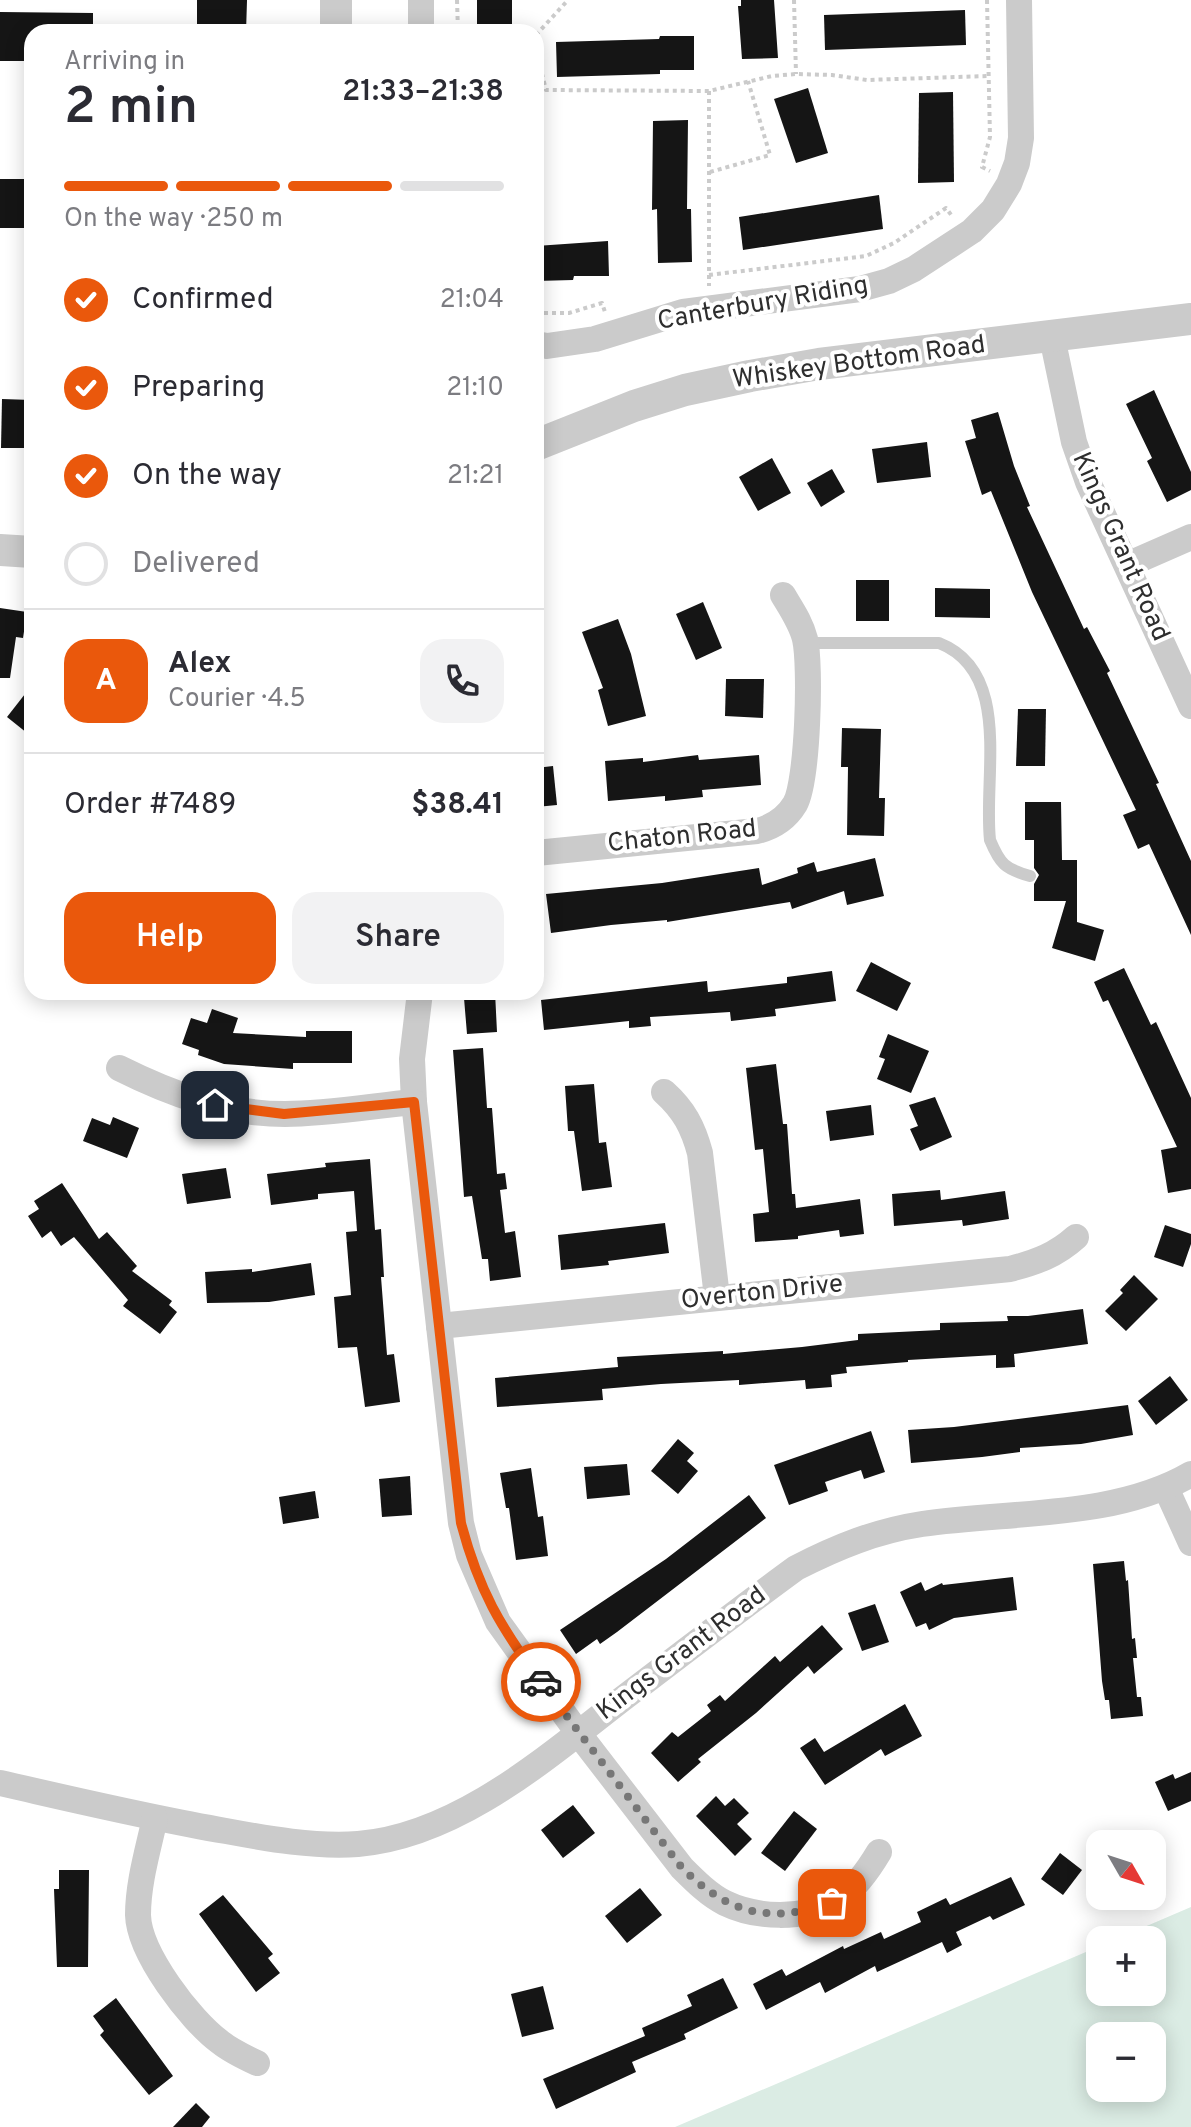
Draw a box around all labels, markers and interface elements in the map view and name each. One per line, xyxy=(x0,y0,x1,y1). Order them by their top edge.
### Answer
text: Arriving in xyxy=(64,46,185,79)
text: 21:33–21:38 xyxy=(342,74,504,111)
text: 2 min xyxy=(64,76,198,142)
text: On the way · 250 m xyxy=(64,203,283,236)
street label: Canterbury Riding xyxy=(655,269,871,339)
icon: check xyxy=(64,278,108,322)
text: Confirmed xyxy=(132,282,274,319)
text: 21:04 xyxy=(440,284,504,317)
street label: Whiskey Bottom Road xyxy=(730,329,988,397)
icon: check xyxy=(64,366,108,410)
text: Preparing xyxy=(132,370,265,407)
text: 21:10 xyxy=(446,372,504,405)
street label: Kings Grant Road xyxy=(1064,447,1176,647)
icon: check xyxy=(64,454,108,498)
text: On the way xyxy=(132,458,282,495)
text: 21:21 xyxy=(447,460,504,493)
text: Delivered xyxy=(132,546,260,583)
button: phone xyxy=(420,639,504,723)
text: Alex xyxy=(168,646,232,683)
text: A xyxy=(95,663,117,700)
text: Courier · 4.5 xyxy=(168,683,306,716)
text: Order #7489 xyxy=(64,787,236,824)
text: $38.41 xyxy=(411,787,504,824)
street label: Chaton Road xyxy=(606,813,758,861)
button: Help xyxy=(64,892,276,984)
button: Share xyxy=(292,892,504,984)
pin xyxy=(181,1071,249,1139)
icon: home xyxy=(193,1083,237,1127)
street label: Overton Drive xyxy=(679,1268,845,1318)
street label: Kings Grant Road xyxy=(591,1580,773,1728)
courier xyxy=(501,1642,581,1722)
icon: car xyxy=(519,1660,563,1704)
north arrow xyxy=(1086,1830,1166,1910)
map controls xyxy=(1086,1830,1166,2102)
pin xyxy=(798,1869,866,1937)
icon: bag xyxy=(810,1881,854,1925)
button: + xyxy=(1086,1926,1166,2006)
button: − xyxy=(1086,2022,1166,2102)

